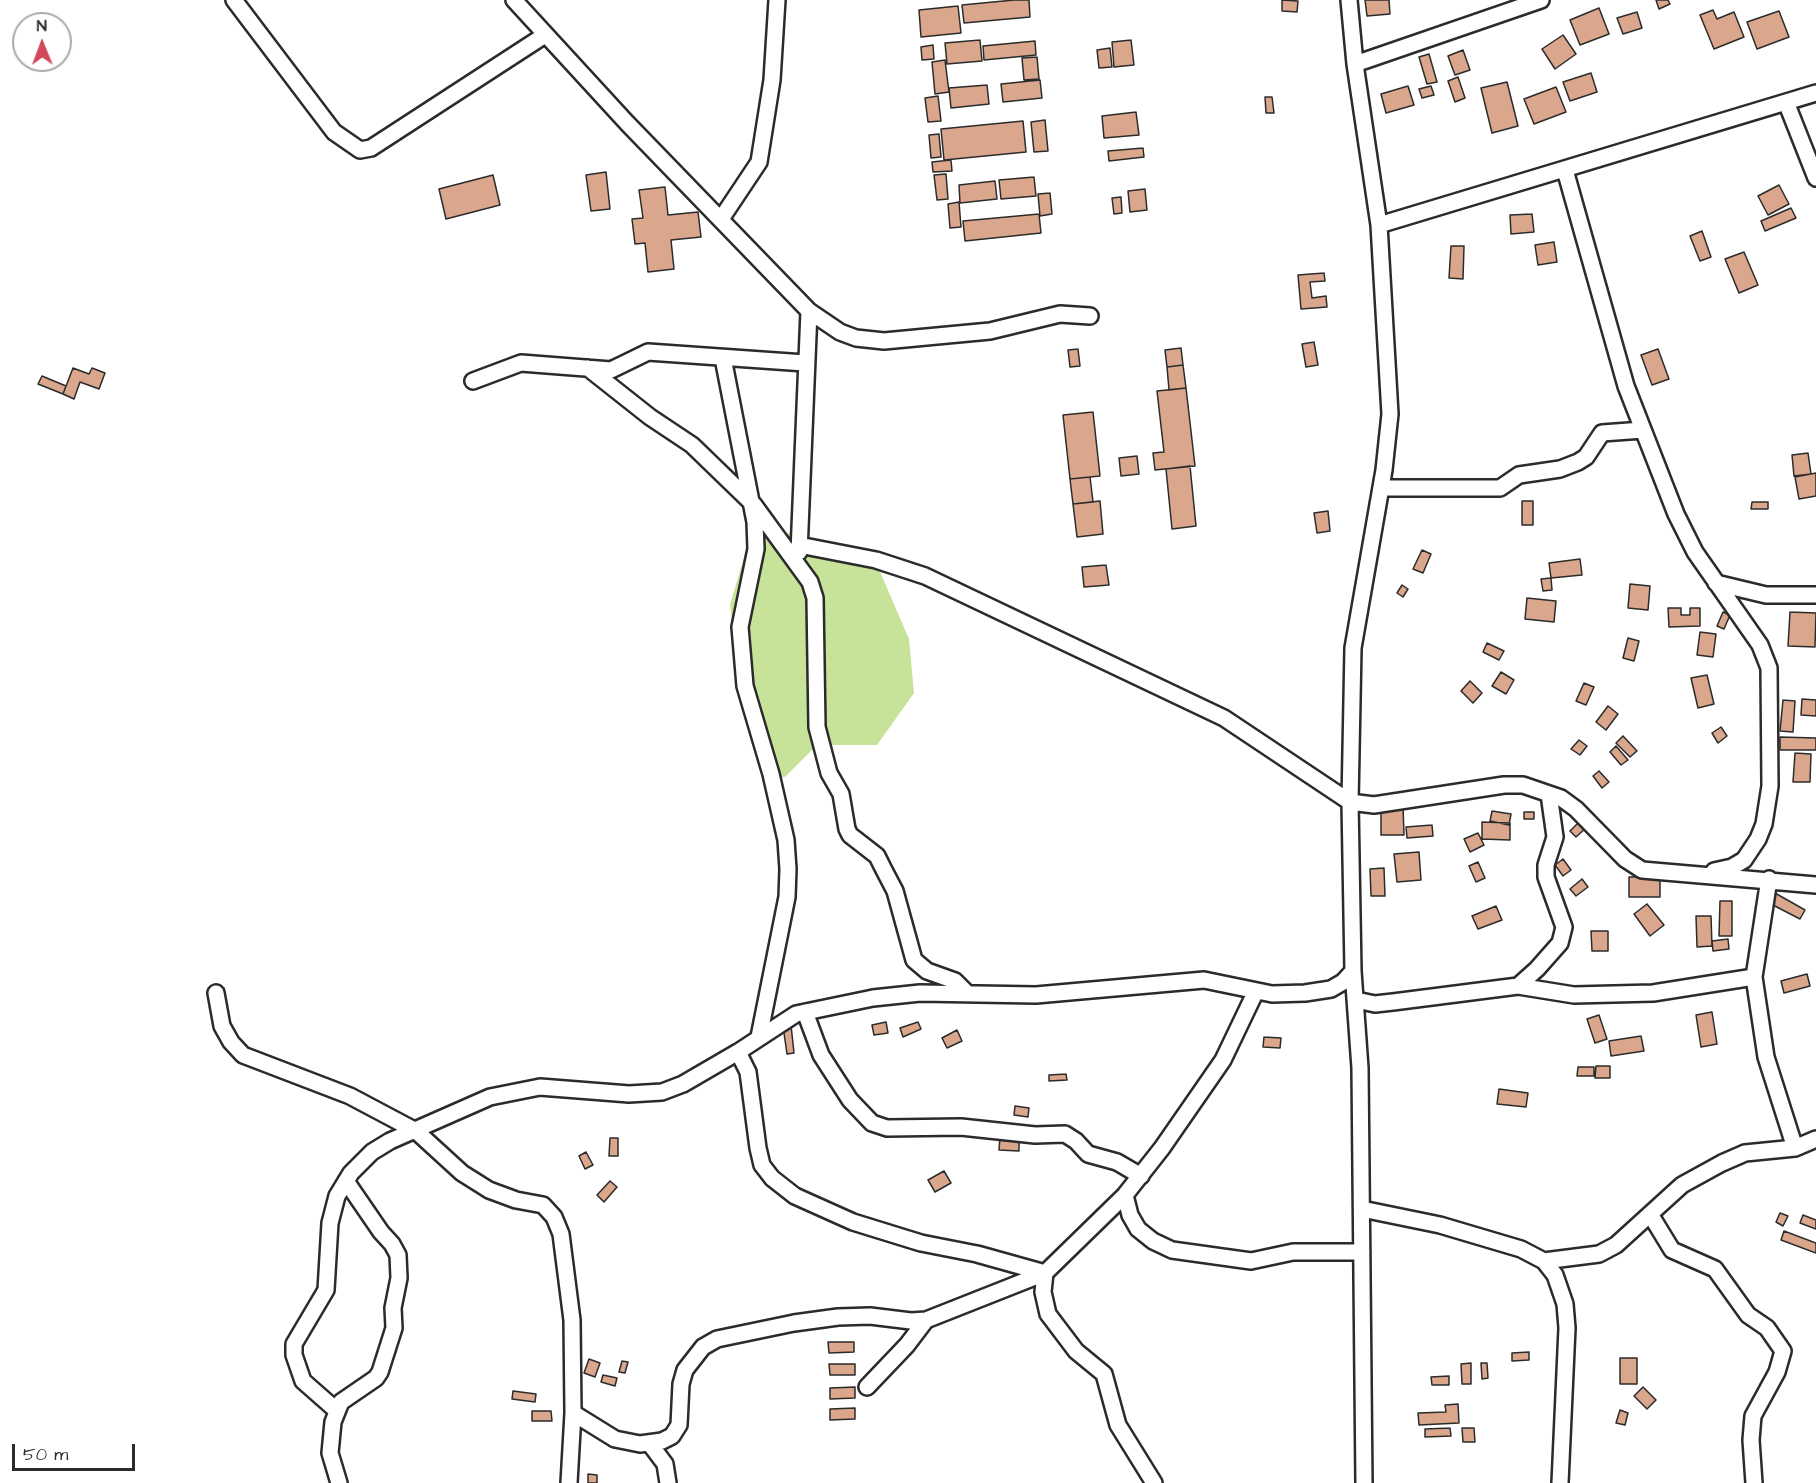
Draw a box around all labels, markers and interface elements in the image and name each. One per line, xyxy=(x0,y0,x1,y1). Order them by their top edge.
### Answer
north arrow xyxy=(12,12,72,72)
text: N xyxy=(37,15,47,37)
scale bar xyxy=(15,1432,138,1470)
text: 50 m xyxy=(23,1442,68,1467)

